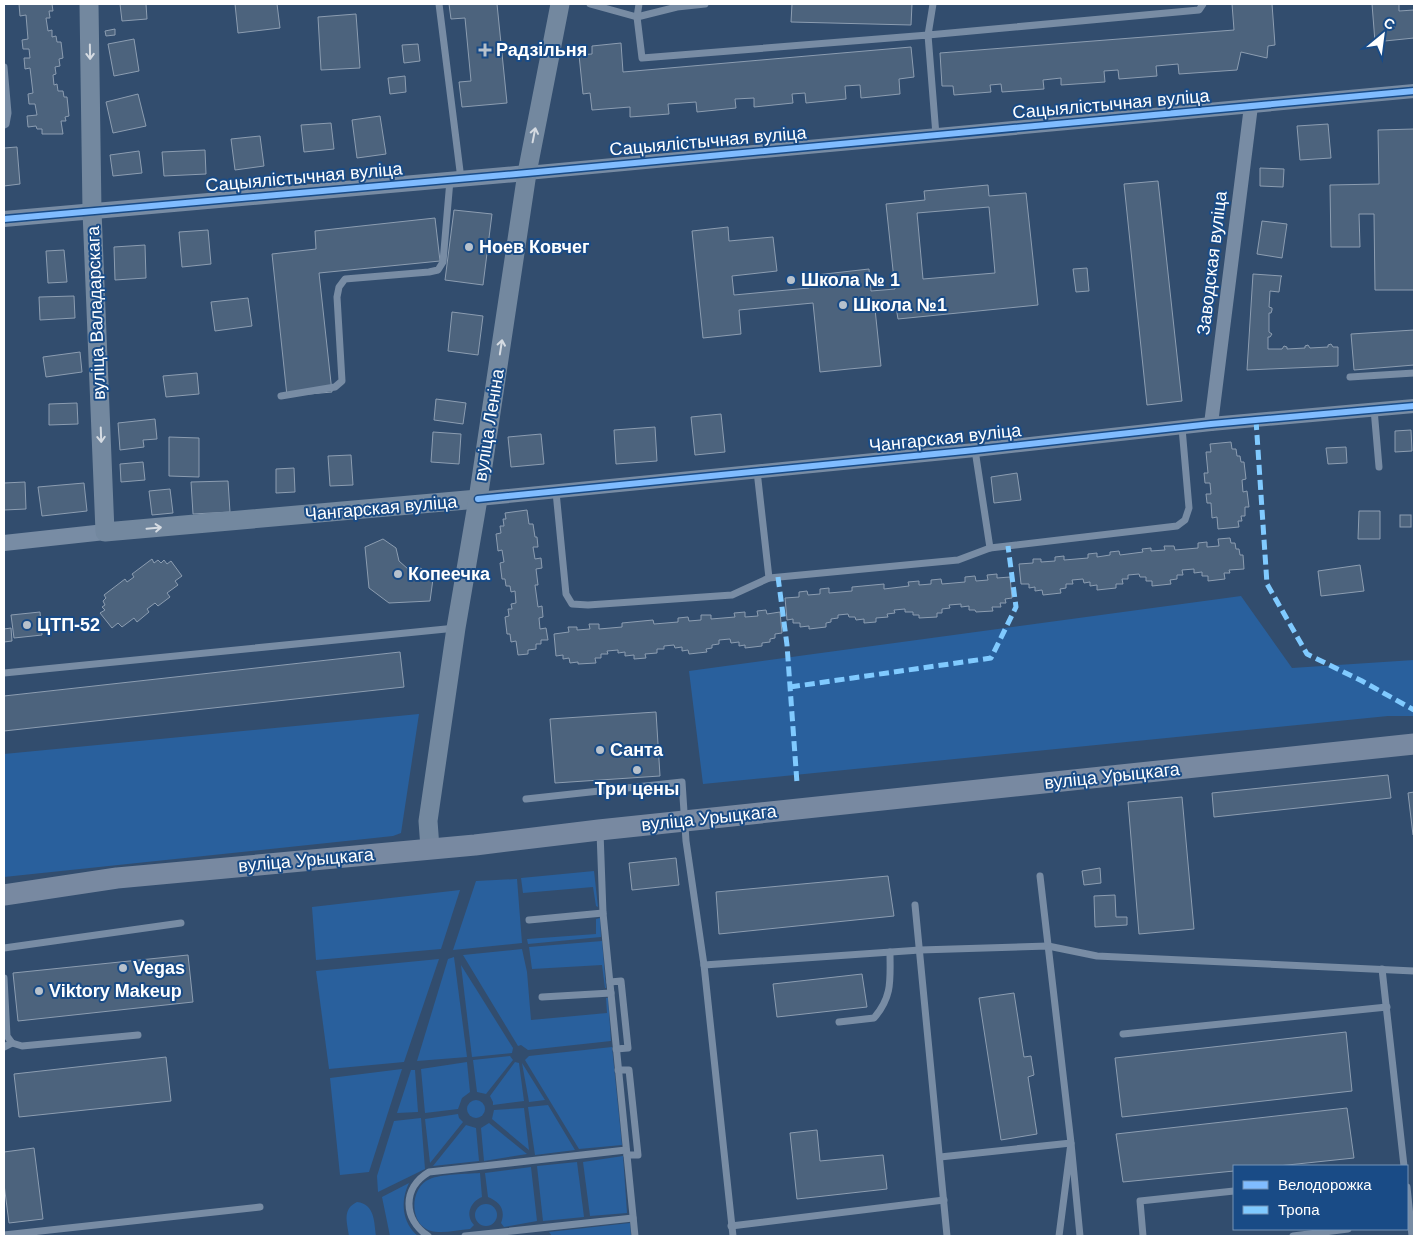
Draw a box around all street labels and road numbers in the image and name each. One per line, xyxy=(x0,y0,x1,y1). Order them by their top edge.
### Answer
street label: Сацыялістычная вуліца xyxy=(1012,85,1211,123)
street label: Сацыялістычная вуліца xyxy=(609,122,808,160)
street label: Сацыялістычная вуліца xyxy=(205,158,404,196)
street label: Заводская вуліца xyxy=(1193,189,1231,336)
street label: вуліца Валадарскага xyxy=(83,225,109,400)
street label: вуліца Леніна xyxy=(470,367,508,483)
street label: Чангарская вуліца xyxy=(868,420,1023,456)
street label: Чангарская вуліца xyxy=(304,491,459,525)
street label: вуліца Урыцкага xyxy=(1043,759,1182,793)
street label: вуліца Урыцкага xyxy=(640,801,779,835)
street label: вуліца Урыцкага xyxy=(237,844,376,876)

